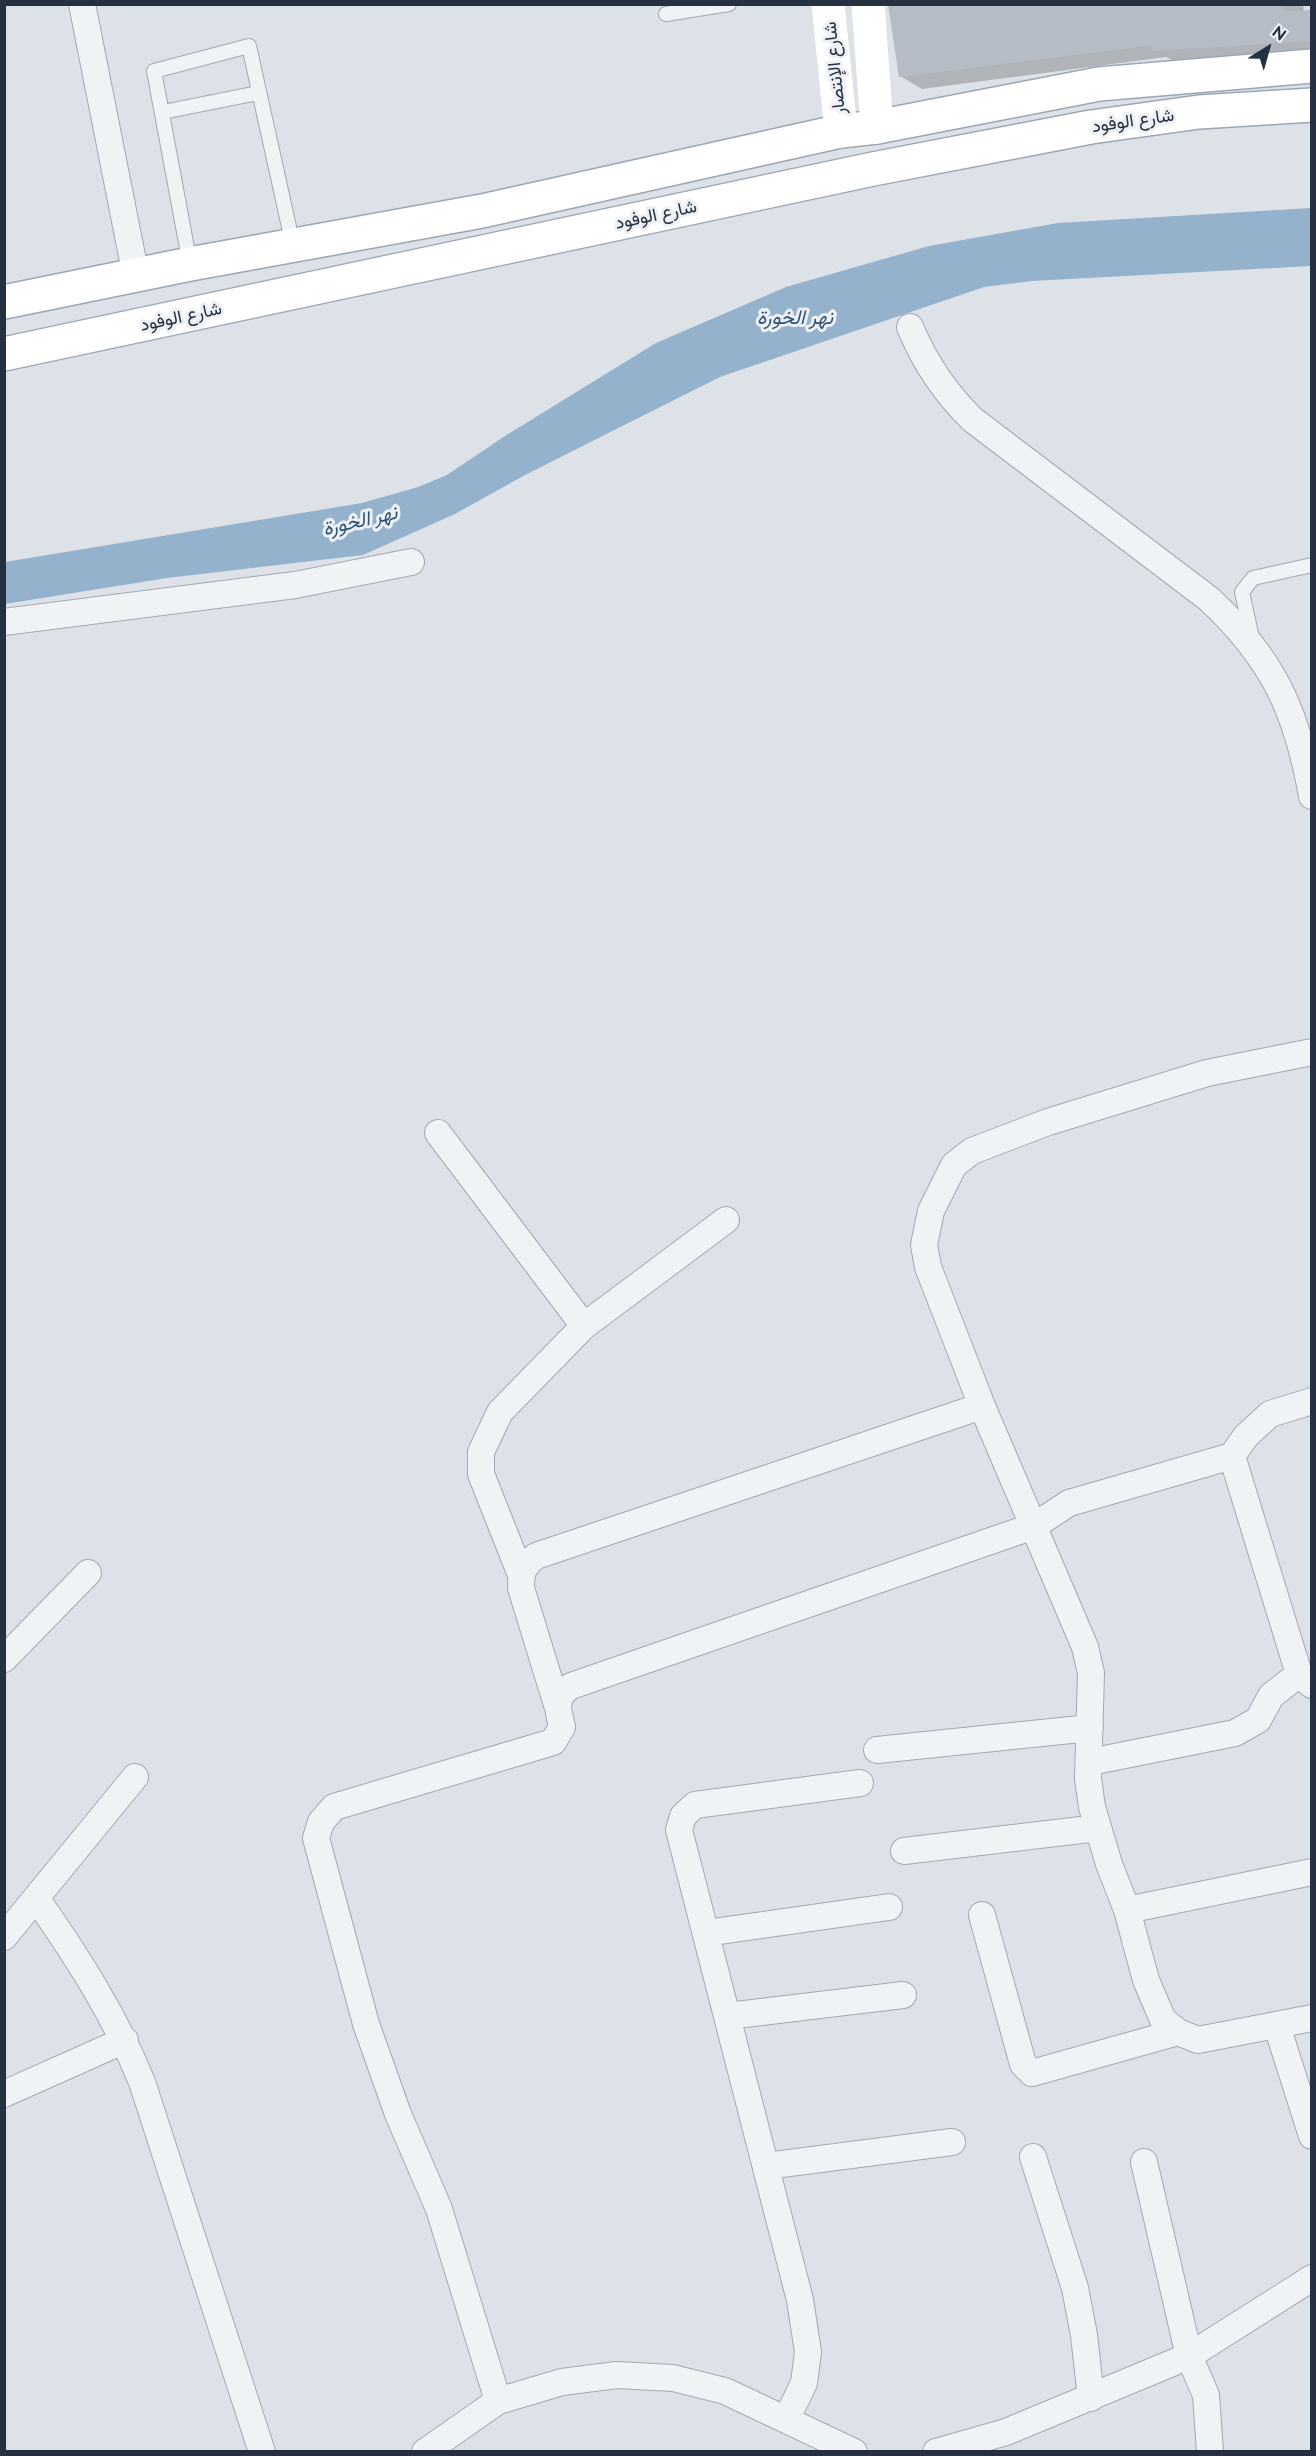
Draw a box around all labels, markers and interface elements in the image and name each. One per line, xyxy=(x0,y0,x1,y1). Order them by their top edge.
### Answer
north arrow xyxy=(1238,18,1298,78)
street label: شارع الإنتصار xyxy=(819,21,851,115)
text: N xyxy=(1269,22,1290,44)
street label: شارع الوفود xyxy=(1090,105,1176,137)
street label: شارع الوفود xyxy=(613,196,699,234)
street label: شارع الوفود xyxy=(138,298,224,336)
water label: نهر الخورة xyxy=(757,306,833,330)
water label: نهر الخورة xyxy=(320,501,400,541)

